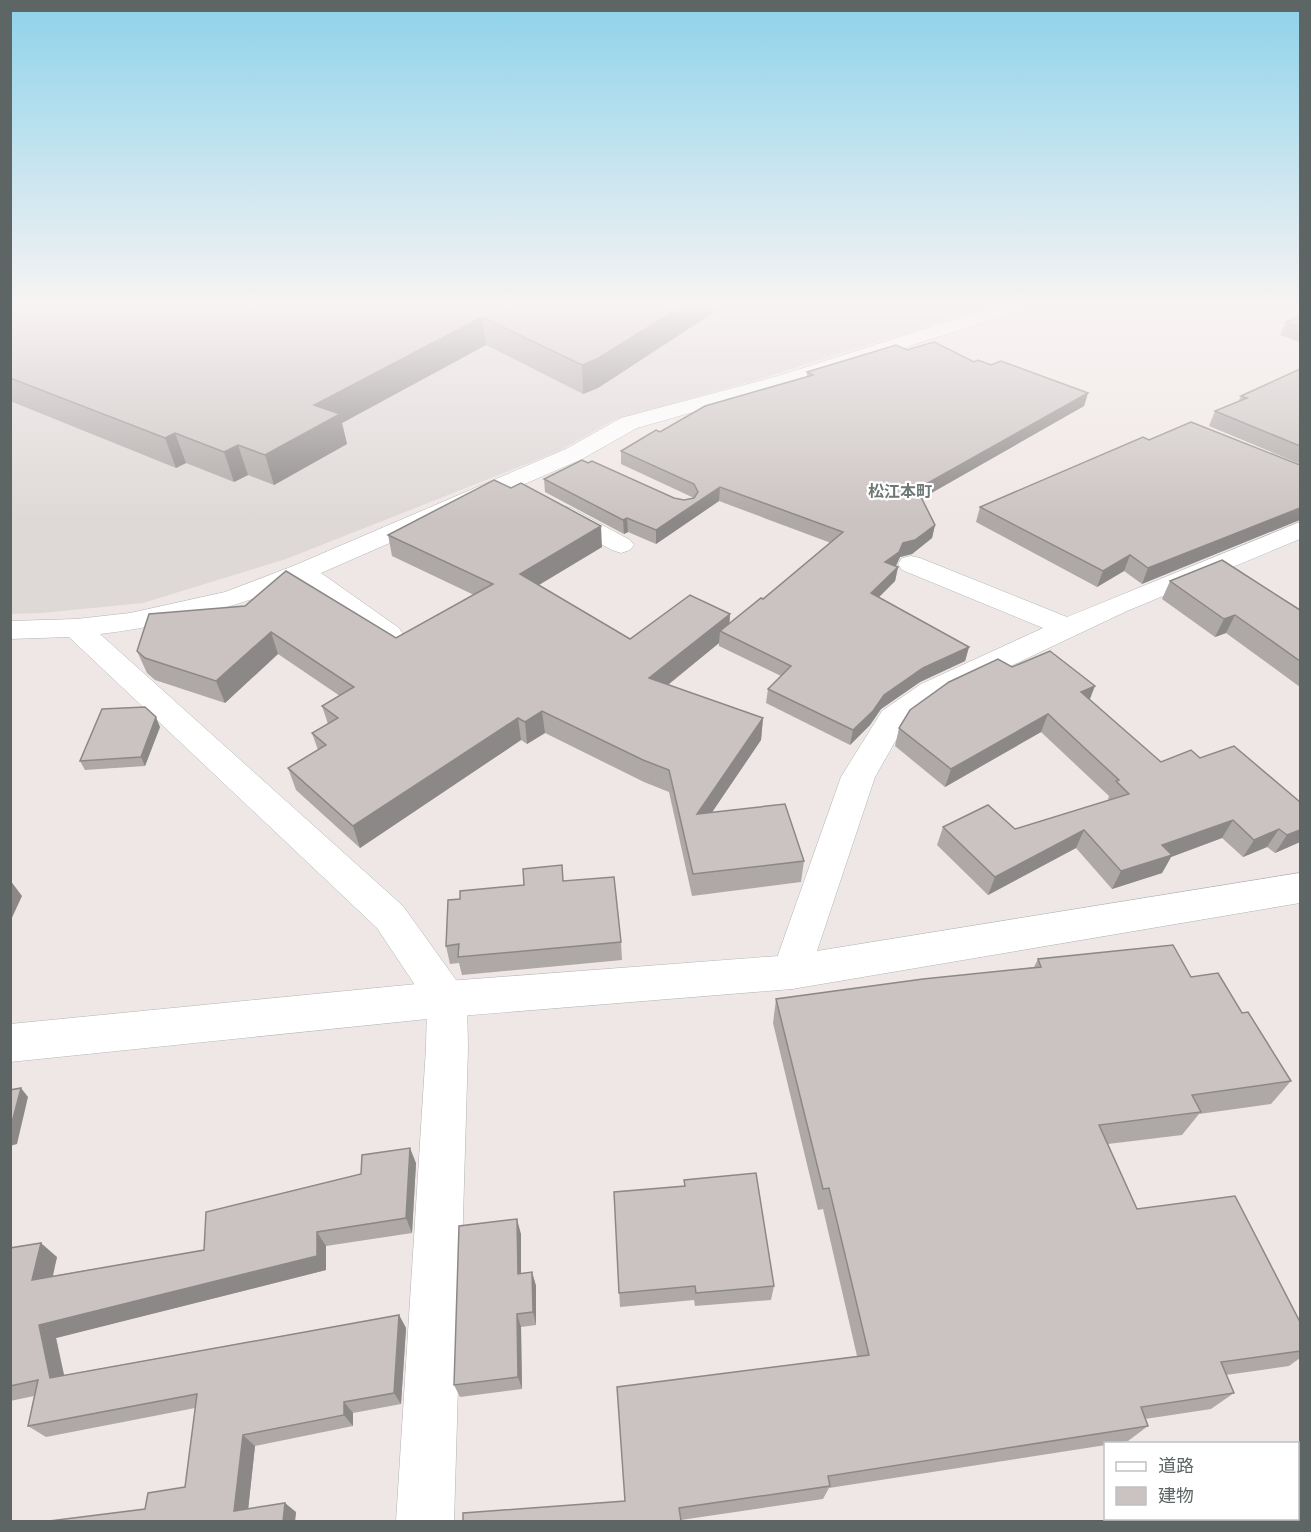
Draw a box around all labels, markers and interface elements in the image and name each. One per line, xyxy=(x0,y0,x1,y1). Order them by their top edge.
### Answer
district label: 松江本町 xyxy=(868,481,932,501)
legend xyxy=(1104,1442,1299,1520)
text: 道路 xyxy=(1158,1454,1194,1477)
text: 建物 xyxy=(1158,1484,1194,1507)

